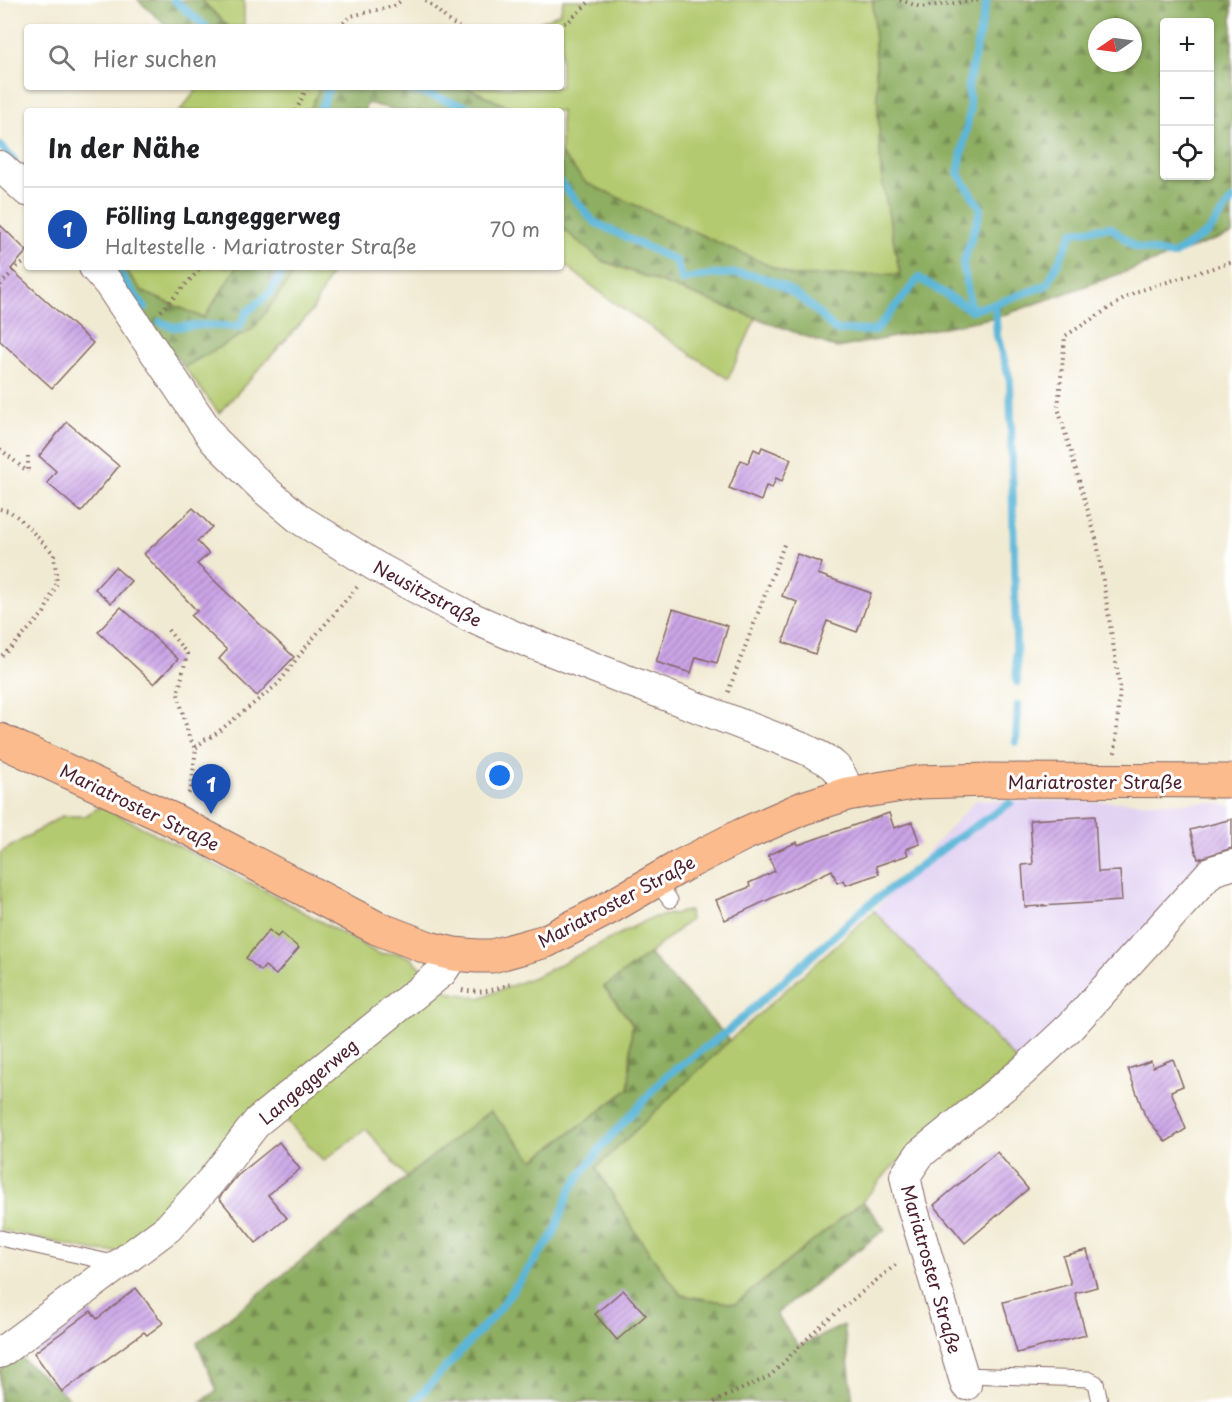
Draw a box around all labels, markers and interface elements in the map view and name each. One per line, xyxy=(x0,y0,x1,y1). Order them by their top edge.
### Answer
north arrow xyxy=(1088,18,1142,72)
map controls xyxy=(1160,18,1214,180)
button: + xyxy=(1160,18,1214,72)
search box xyxy=(24,24,564,90)
icon: search xyxy=(45,41,78,74)
text: Hier suchen xyxy=(93,41,217,74)
button: − xyxy=(1160,72,1214,126)
button: locate xyxy=(1160,126,1214,180)
text: In der Nähe xyxy=(48,128,200,167)
text: Fölling Langeggerweg xyxy=(105,198,341,231)
text: 1 xyxy=(63,214,72,244)
text: 70 m xyxy=(490,214,540,244)
text: Haltestelle · Mariatroster Straße xyxy=(105,231,417,261)
street label: Neusitzstraße xyxy=(369,553,487,633)
street label: Mariatroster Straße xyxy=(56,757,224,857)
your location xyxy=(485,761,514,790)
pin: 1 xyxy=(192,764,230,814)
street label: Mariatroster Straße xyxy=(1008,768,1182,795)
street label: Mariatroster Straße xyxy=(533,848,699,954)
street label: Langeggerweg xyxy=(253,1031,363,1131)
street label: Mariatroster Straße xyxy=(895,1181,969,1357)

